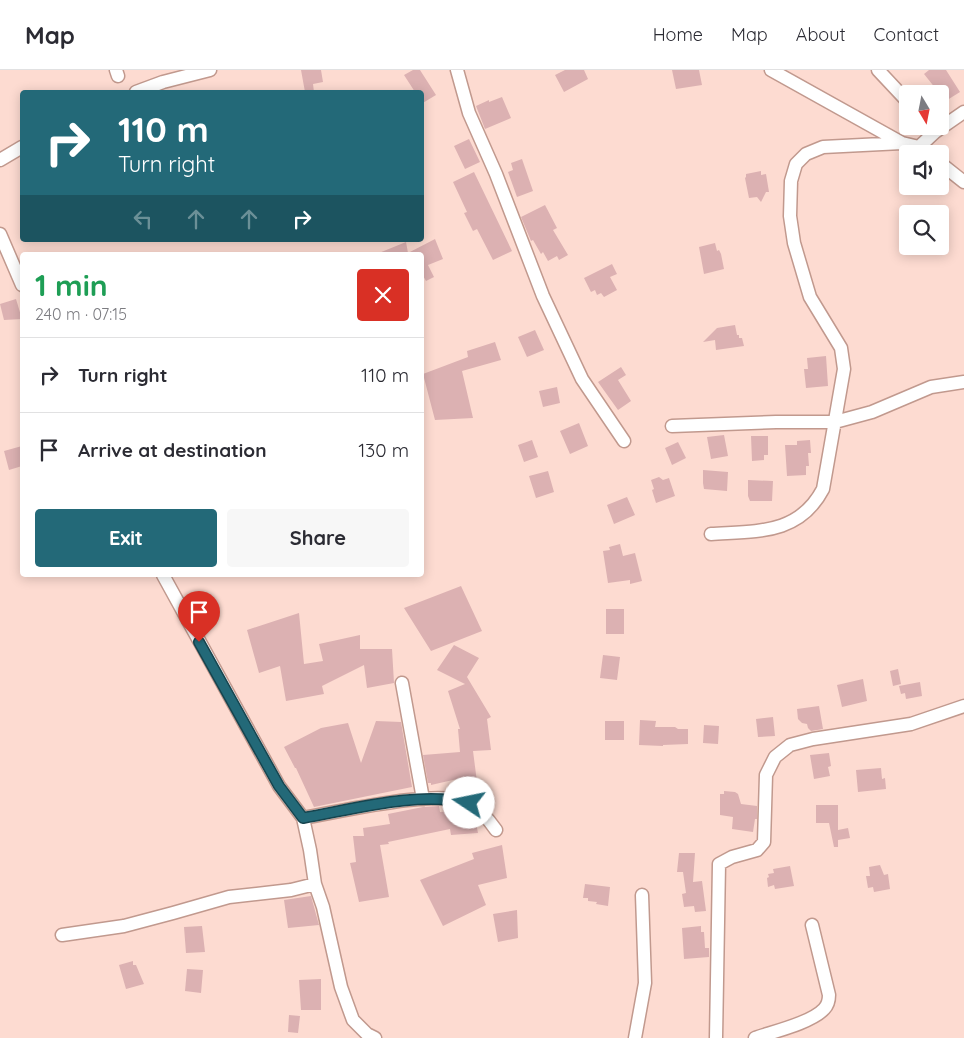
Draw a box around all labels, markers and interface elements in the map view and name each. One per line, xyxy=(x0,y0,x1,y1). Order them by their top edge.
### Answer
text: Map xyxy=(25,20,75,50)
text: Home xyxy=(653,23,703,46)
text: Map xyxy=(731,23,768,46)
text: About xyxy=(796,23,846,46)
text: Contact xyxy=(874,23,939,46)
north arrow xyxy=(899,85,949,135)
map controls xyxy=(899,85,949,255)
text: 110 m xyxy=(118,107,209,151)
icon: right xyxy=(35,110,100,175)
button: sound xyxy=(899,145,949,195)
text: Turn right xyxy=(118,150,215,178)
icon: left xyxy=(129,205,157,233)
icon: ahead xyxy=(182,205,210,233)
icon: ahead xyxy=(235,205,263,233)
icon: right xyxy=(288,205,316,233)
button: search xyxy=(899,205,949,255)
text: 1 min xyxy=(35,266,108,304)
button: close xyxy=(357,269,409,321)
text: 240 m · 07:15 xyxy=(35,304,127,324)
icon: right xyxy=(35,361,63,389)
text: Turn right xyxy=(78,363,167,387)
text: 110 m xyxy=(361,363,409,387)
icon: arrive xyxy=(35,436,63,464)
text: Arrive at destination xyxy=(78,438,267,462)
text: 130 m xyxy=(358,438,409,462)
button: Exit xyxy=(35,509,217,567)
button: Share xyxy=(227,509,409,567)
pin xyxy=(178,591,220,642)
icon: arrive xyxy=(185,598,213,626)
position arrow xyxy=(442,776,494,828)

